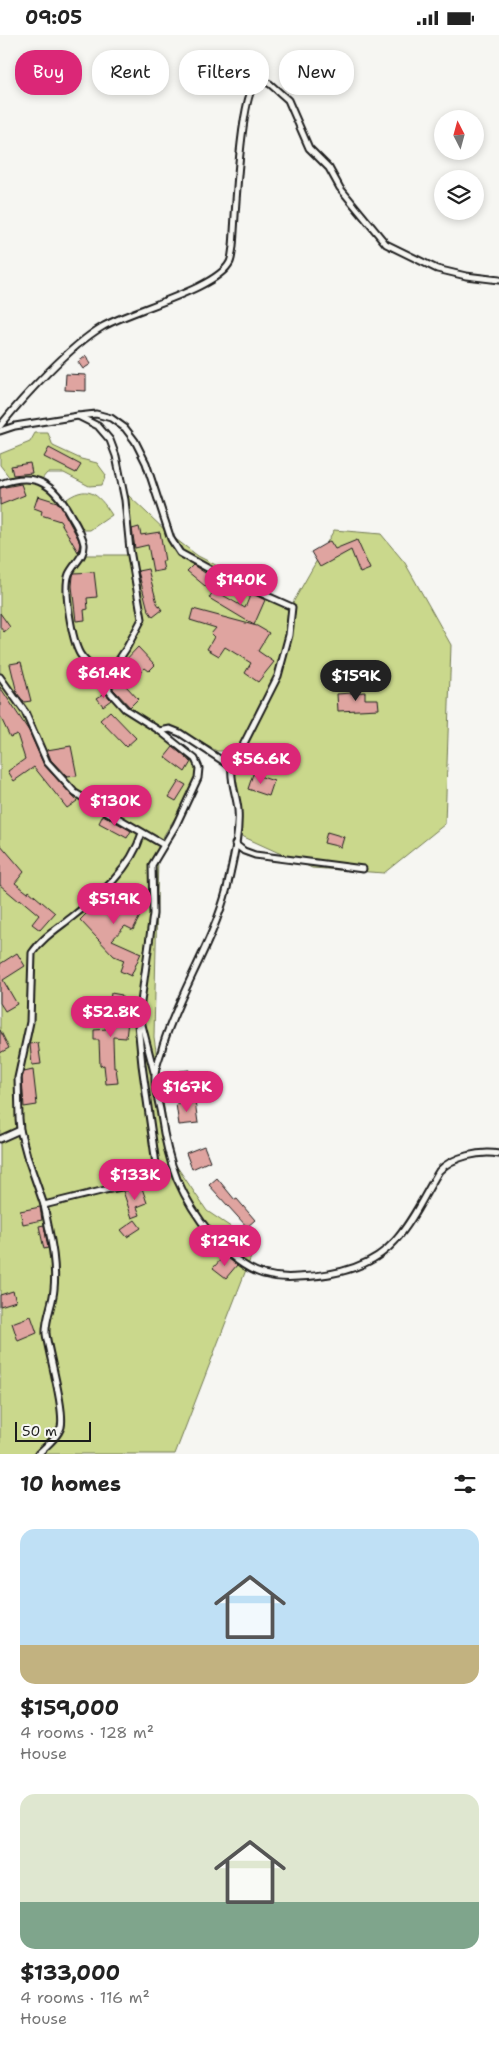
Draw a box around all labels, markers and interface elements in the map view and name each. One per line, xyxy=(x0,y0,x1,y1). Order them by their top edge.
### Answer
text: 09:05 xyxy=(25,5,82,30)
chip: Buy xyxy=(15,50,82,95)
chip: Rent xyxy=(92,50,169,95)
chip: Filters xyxy=(179,50,269,95)
chip: New xyxy=(279,50,354,95)
north arrow xyxy=(434,110,484,160)
map controls xyxy=(434,110,484,220)
button: layers xyxy=(434,170,484,220)
pin: $140K xyxy=(206,563,276,606)
text: $140K xyxy=(216,569,266,590)
pin: $61.4K xyxy=(63,657,145,699)
pin: $159K xyxy=(321,659,391,702)
text: $61.4K xyxy=(77,662,131,683)
text: $159K xyxy=(331,665,381,686)
pin: $56.6K xyxy=(220,743,302,785)
text: $56.6K xyxy=(232,748,290,769)
pin: $130K xyxy=(80,785,150,827)
text: $130K xyxy=(90,790,140,811)
pin: $51.9K xyxy=(73,883,155,925)
text: $51.9K xyxy=(88,888,140,909)
pin: $52.8K xyxy=(70,995,152,1038)
text: $52.8K xyxy=(82,1001,140,1022)
pin: $167K xyxy=(152,1071,222,1113)
text: $167K xyxy=(162,1076,212,1097)
pin: $133K xyxy=(100,1159,170,1201)
text: $133K xyxy=(110,1164,160,1185)
pin: $129K xyxy=(190,1225,260,1267)
text: $129K xyxy=(200,1230,250,1251)
scale bar xyxy=(15,1419,91,1442)
text: 50 m xyxy=(22,1422,57,1440)
text: 10 homes xyxy=(20,1470,121,1498)
icon: filters xyxy=(451,1470,479,1498)
icon: home xyxy=(205,1562,295,1652)
text: $159,000 xyxy=(20,1694,119,1722)
text: 4 rooms · 128 m² xyxy=(20,1722,154,1743)
text: House xyxy=(20,1743,67,1764)
icon: home xyxy=(205,1827,295,1917)
text: $133,000 xyxy=(20,1959,120,1987)
text: 4 rooms · 116 m² xyxy=(20,1987,150,2008)
text: House xyxy=(20,2008,67,2029)

